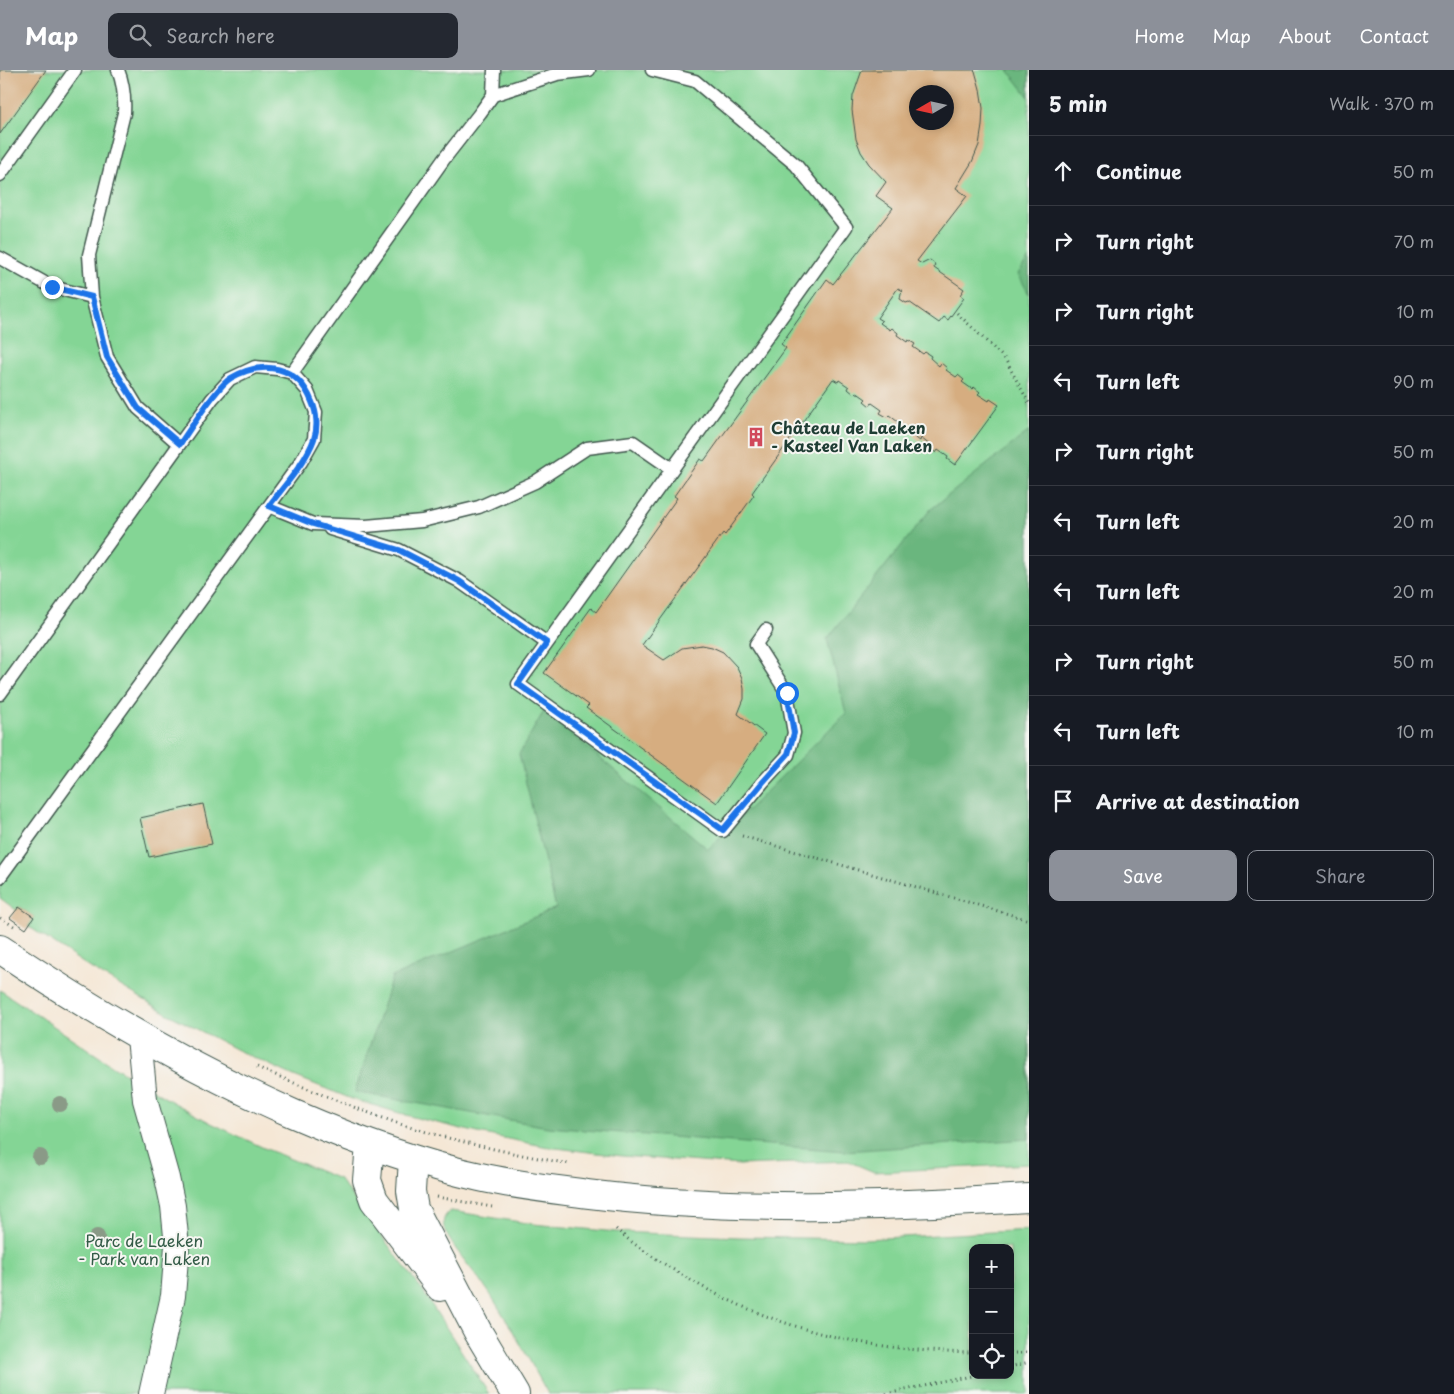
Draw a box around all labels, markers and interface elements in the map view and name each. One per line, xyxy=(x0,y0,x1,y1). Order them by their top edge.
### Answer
search box xyxy=(108,13,458,58)
text: Map xyxy=(25,17,78,53)
icon: search xyxy=(126,21,154,49)
text: Search here xyxy=(166,21,275,49)
text: Home xyxy=(1134,22,1184,49)
text: Map xyxy=(1212,22,1251,49)
text: About xyxy=(1279,22,1331,49)
text: Contact xyxy=(1359,22,1429,49)
north arrow xyxy=(909,85,954,130)
text: 5 min xyxy=(1049,87,1107,119)
text: Walk · 370 m xyxy=(1329,91,1434,115)
icon: ahead xyxy=(1049,157,1077,185)
text: Continue xyxy=(1096,157,1182,185)
text: 50 m xyxy=(1393,159,1434,183)
icon: right xyxy=(1049,227,1077,255)
text: Turn right xyxy=(1096,227,1194,255)
text: 70 m xyxy=(1394,229,1434,253)
route end xyxy=(41,276,64,299)
icon: right xyxy=(1049,297,1077,325)
text: Turn right xyxy=(1096,297,1194,325)
text: 10 m xyxy=(1397,299,1434,323)
icon: left xyxy=(1049,367,1077,395)
text: Turn left xyxy=(1096,367,1180,395)
text: 90 m xyxy=(1393,369,1434,393)
place label: Château de Laeken - Kasteel Van Laken xyxy=(771,415,932,457)
building icon: Château de Laeken - Kasteel Van Laken xyxy=(745,426,767,448)
icon: right xyxy=(1049,437,1077,465)
text: Turn right xyxy=(1096,437,1194,465)
text: 50 m xyxy=(1393,439,1434,463)
icon: left xyxy=(1049,507,1077,535)
text: Turn left xyxy=(1096,507,1180,535)
text: 20 m xyxy=(1393,509,1434,533)
icon: left xyxy=(1049,577,1077,605)
text: Turn left xyxy=(1096,577,1180,605)
text: 20 m xyxy=(1393,579,1434,603)
icon: right xyxy=(1049,647,1077,675)
text: Turn right xyxy=(1096,647,1194,675)
text: 50 m xyxy=(1393,649,1434,673)
route start xyxy=(776,682,799,705)
icon: left xyxy=(1049,717,1077,745)
text: Turn left xyxy=(1096,717,1180,745)
text: 10 m xyxy=(1397,719,1434,743)
icon: arrive xyxy=(1049,787,1077,815)
text: Arrive at destination xyxy=(1096,787,1300,815)
button: Save xyxy=(1049,850,1237,901)
button: Share xyxy=(1247,850,1434,901)
park label: Parc de Laeken - Park van Laken xyxy=(78,1228,210,1270)
map controls xyxy=(969,1244,1014,1379)
button: + xyxy=(969,1244,1014,1289)
button: − xyxy=(969,1289,1014,1334)
button: locate xyxy=(969,1334,1014,1379)

